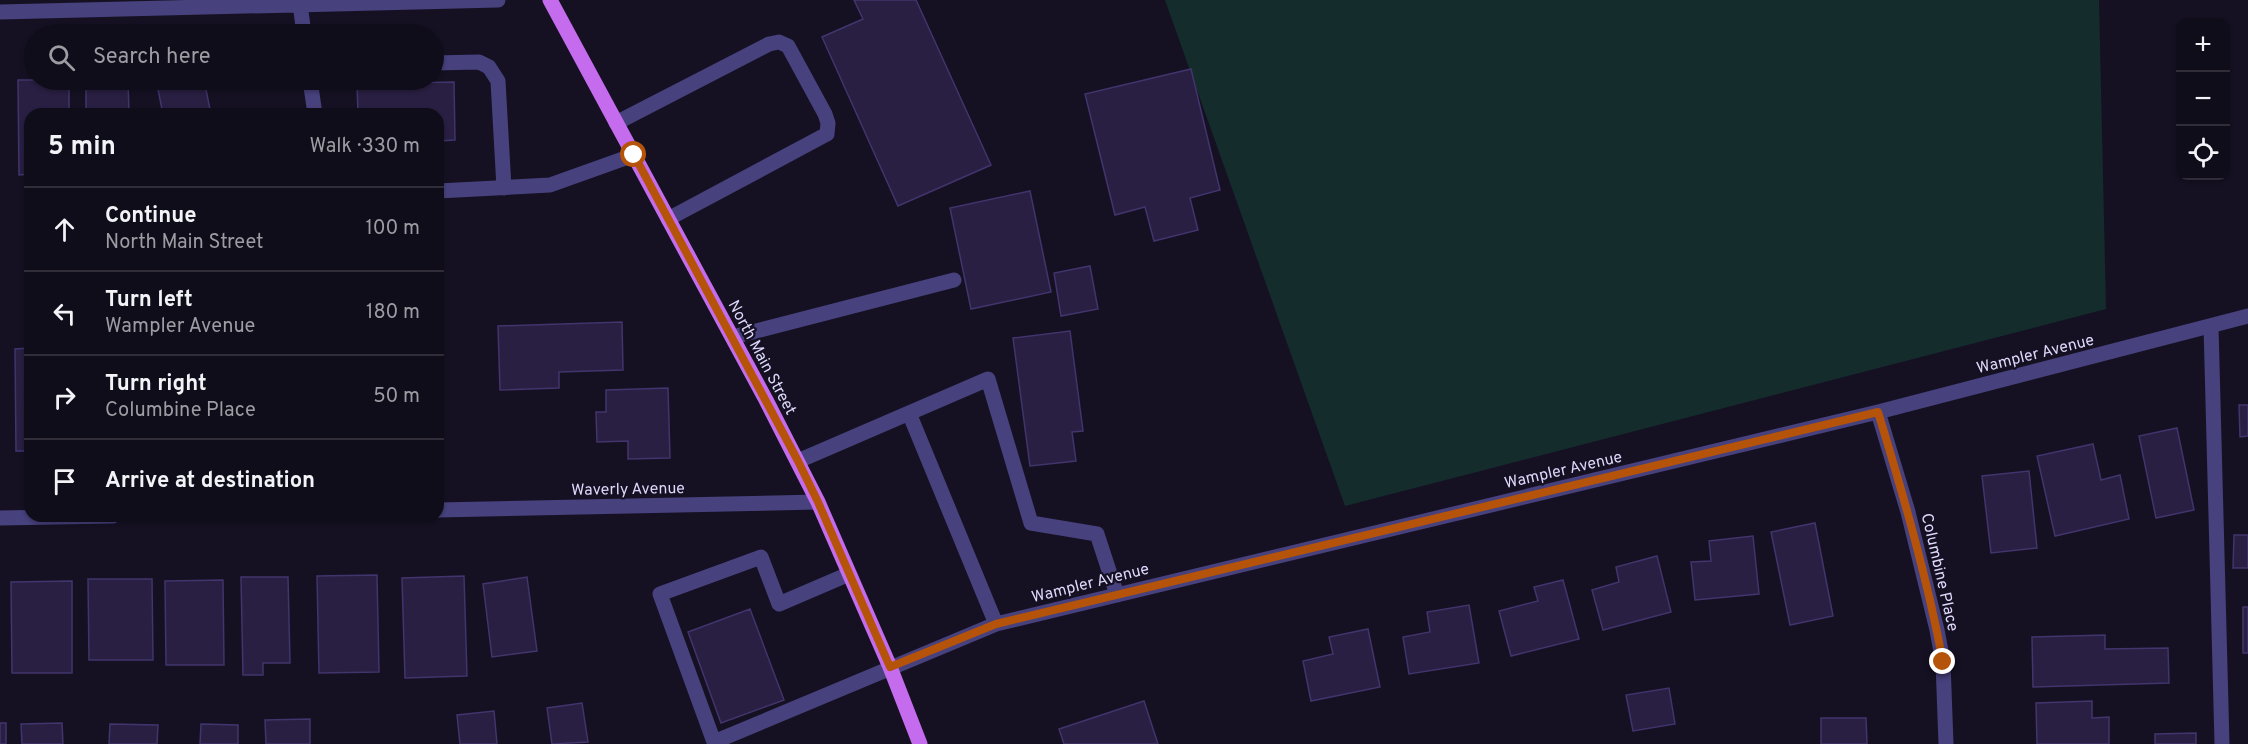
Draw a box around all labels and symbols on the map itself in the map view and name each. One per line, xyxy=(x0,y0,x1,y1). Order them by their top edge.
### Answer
route start xyxy=(620,141,646,167)
street label: North Main Street xyxy=(723,297,800,419)
street label: Wampler Avenue xyxy=(1975,331,2096,379)
street label: Wampler Avenue xyxy=(1503,448,1624,494)
street label: Waverly Avenue xyxy=(571,479,685,501)
street label: Columbine Place xyxy=(1916,511,1962,633)
street label: Wampler Avenue xyxy=(1030,560,1151,608)
route end xyxy=(1929,648,1955,674)

